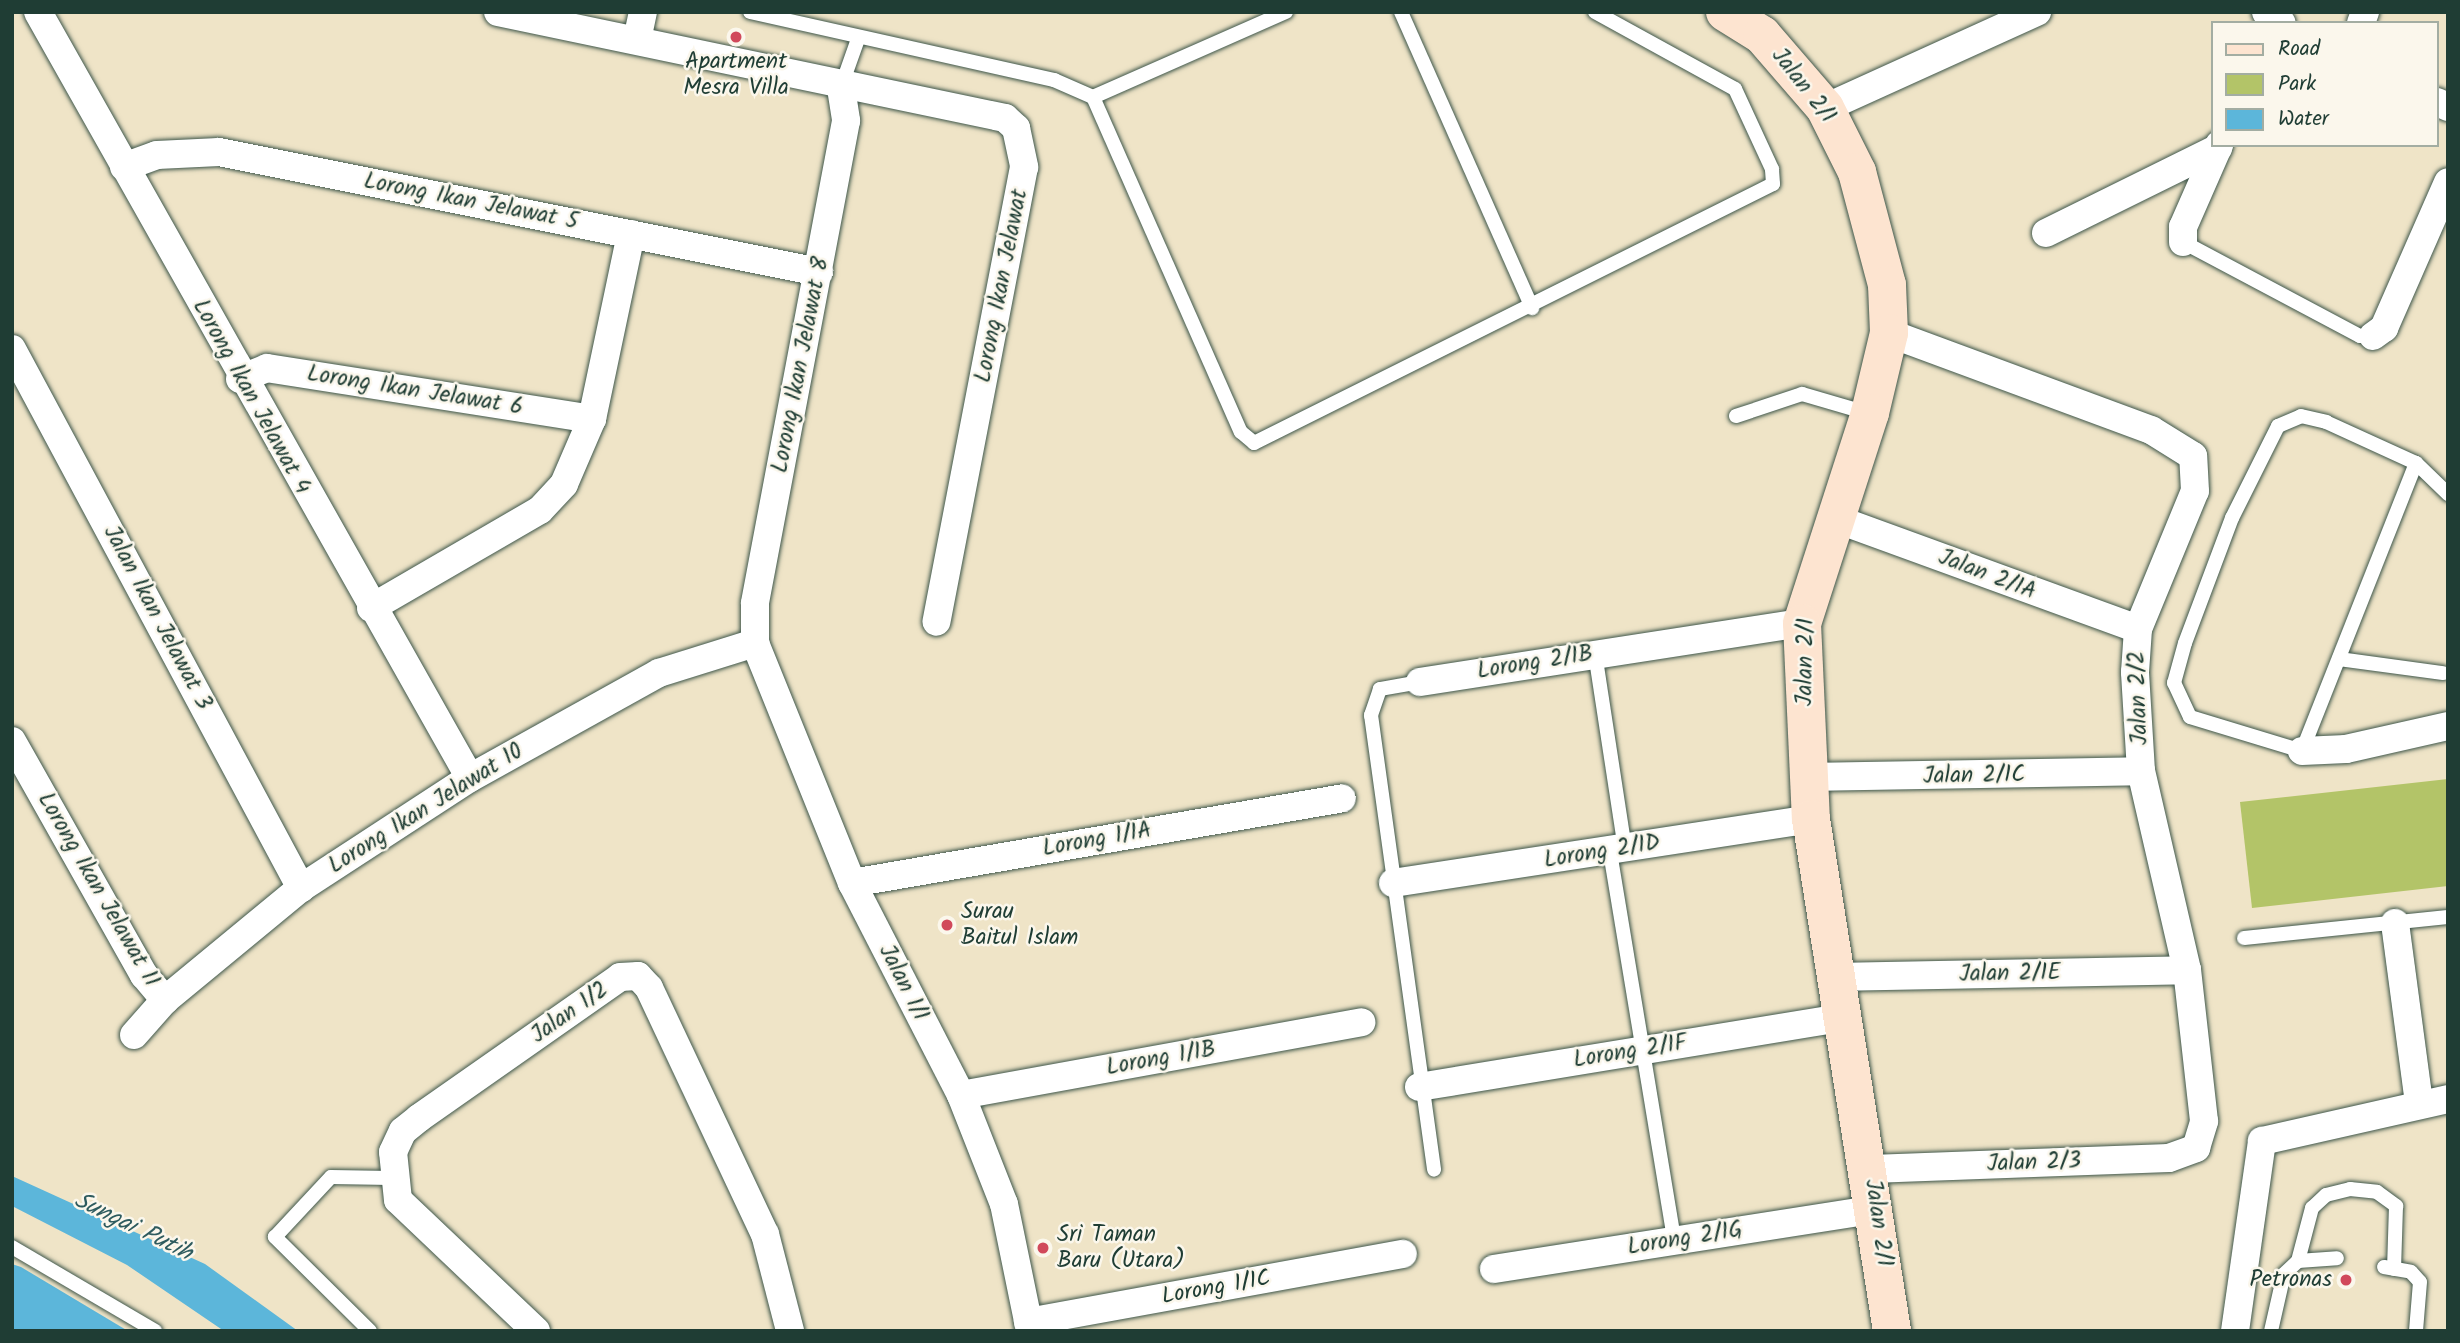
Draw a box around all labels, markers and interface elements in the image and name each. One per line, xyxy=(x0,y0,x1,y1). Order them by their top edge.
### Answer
legend xyxy=(2212,21,2439,147)
marker: Apartment Mesra Villa xyxy=(728,29,744,45)
text: Road xyxy=(2278,33,2320,66)
street label: Jalan 2/1 xyxy=(1765,43,1841,129)
place label: Apartment Mesra Villa xyxy=(683,48,789,102)
text: Park xyxy=(2278,68,2316,101)
text: Water xyxy=(2278,103,2329,136)
street label: Lorong Ikan Jelawat 5 xyxy=(361,168,581,236)
street label: Lorong Ikan Jelawat xyxy=(970,187,1034,385)
street label: Lorong Ikan Jelawat 8 xyxy=(767,255,835,475)
street label: Lorong Ikan Jelawat 4 xyxy=(186,295,316,499)
street label: Lorong Ikan Jelawat 6 xyxy=(305,360,525,422)
street label: Jalan Ikan Jelawat 3 xyxy=(97,521,217,715)
street label: Jalan 2/1A xyxy=(1934,544,2040,606)
street label: Jalan 2/1 xyxy=(1791,618,1821,706)
street label: Lorong 2/1B xyxy=(1475,640,1595,686)
street label: Jalan 2/2 xyxy=(2124,650,2154,746)
street label: Lorong Ikan Jelawat 10 xyxy=(324,738,528,880)
street label: Jalan 2/1C xyxy=(1923,761,2025,791)
street label: Lorong Ikan Jelawat 11 xyxy=(31,788,165,992)
street label: Lorong 1/1A xyxy=(1040,817,1154,863)
street label: Lorong 2/1D xyxy=(1542,829,1662,875)
place label: Surau Baitul Islam xyxy=(961,898,1078,952)
marker: Surau Baitul Islam xyxy=(939,917,955,933)
street label: Jalan 1/1 xyxy=(872,940,934,1026)
street label: Jalan 2/1E xyxy=(1959,959,2061,989)
street label: Jalan 1/2 xyxy=(526,976,614,1050)
street label: Lorong 2/1F xyxy=(1571,1029,1689,1075)
street label: Lorong 1/1B xyxy=(1104,1036,1218,1082)
street label: Jalan 2/3 xyxy=(1987,1148,2081,1178)
street label: Jalan 2/1 xyxy=(1858,1177,1898,1269)
water label: Sungai Putih xyxy=(69,1186,197,1268)
street label: Lorong 2/1G xyxy=(1625,1216,1745,1262)
place label: Sri Taman Baru (Utara) xyxy=(1057,1221,1185,1275)
marker: Sri Taman Baru (Utara) xyxy=(1035,1240,1051,1256)
street label: Lorong 1/1C xyxy=(1160,1265,1272,1311)
place label: Petronas xyxy=(2249,1266,2332,1294)
marker: Petronas xyxy=(2338,1272,2354,1288)

